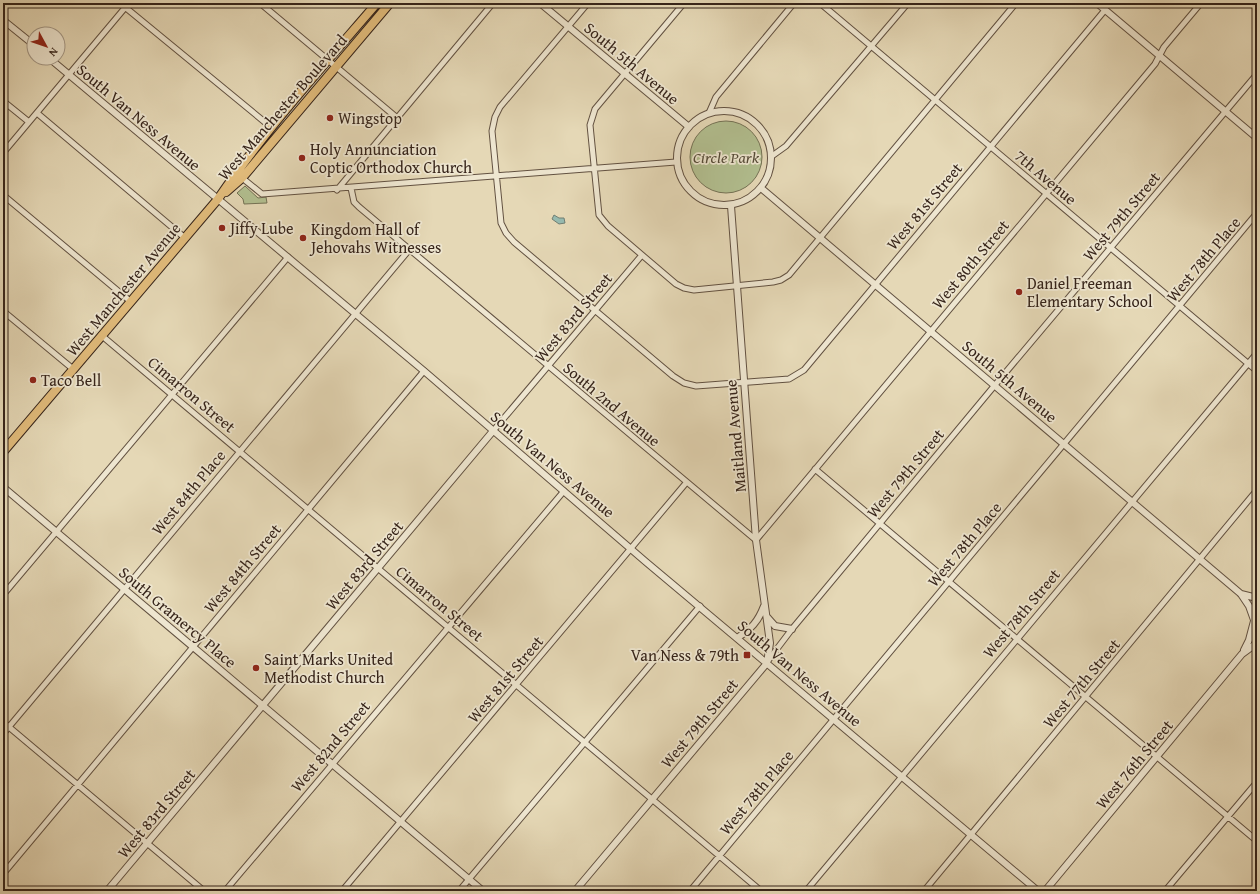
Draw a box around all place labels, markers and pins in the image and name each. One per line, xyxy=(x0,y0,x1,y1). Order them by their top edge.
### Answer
place label: Wingstop xyxy=(338,106,402,130)
marker: Wingstop xyxy=(325,113,335,123)
place label: Holy Annunciation Coptic Orthodox Church xyxy=(310,137,472,179)
marker: Holy Annunciation Coptic Orthodox Church xyxy=(297,153,307,163)
place label: Jiffy Lube xyxy=(228,216,294,240)
place label: Kingdom Hall of Jehovahs Witnesses xyxy=(309,217,441,259)
marker: Jiffy Lube xyxy=(217,223,227,233)
marker: Kingdom Hall of Jehovahs Witnesses xyxy=(298,233,308,243)
place label: Daniel Freeman Elementary School xyxy=(1027,271,1153,313)
marker: Daniel Freeman Elementary School xyxy=(1014,287,1024,297)
place label: Taco Bell xyxy=(41,368,102,392)
marker: Taco Bell xyxy=(28,375,38,385)
place label: Van Ness & 79th xyxy=(631,643,739,667)
place label: Saint Marks United Methodist Church xyxy=(264,647,393,689)
marker: Van Ness & 79th xyxy=(742,650,752,660)
marker: Saint Marks United Methodist Church xyxy=(251,663,261,673)

